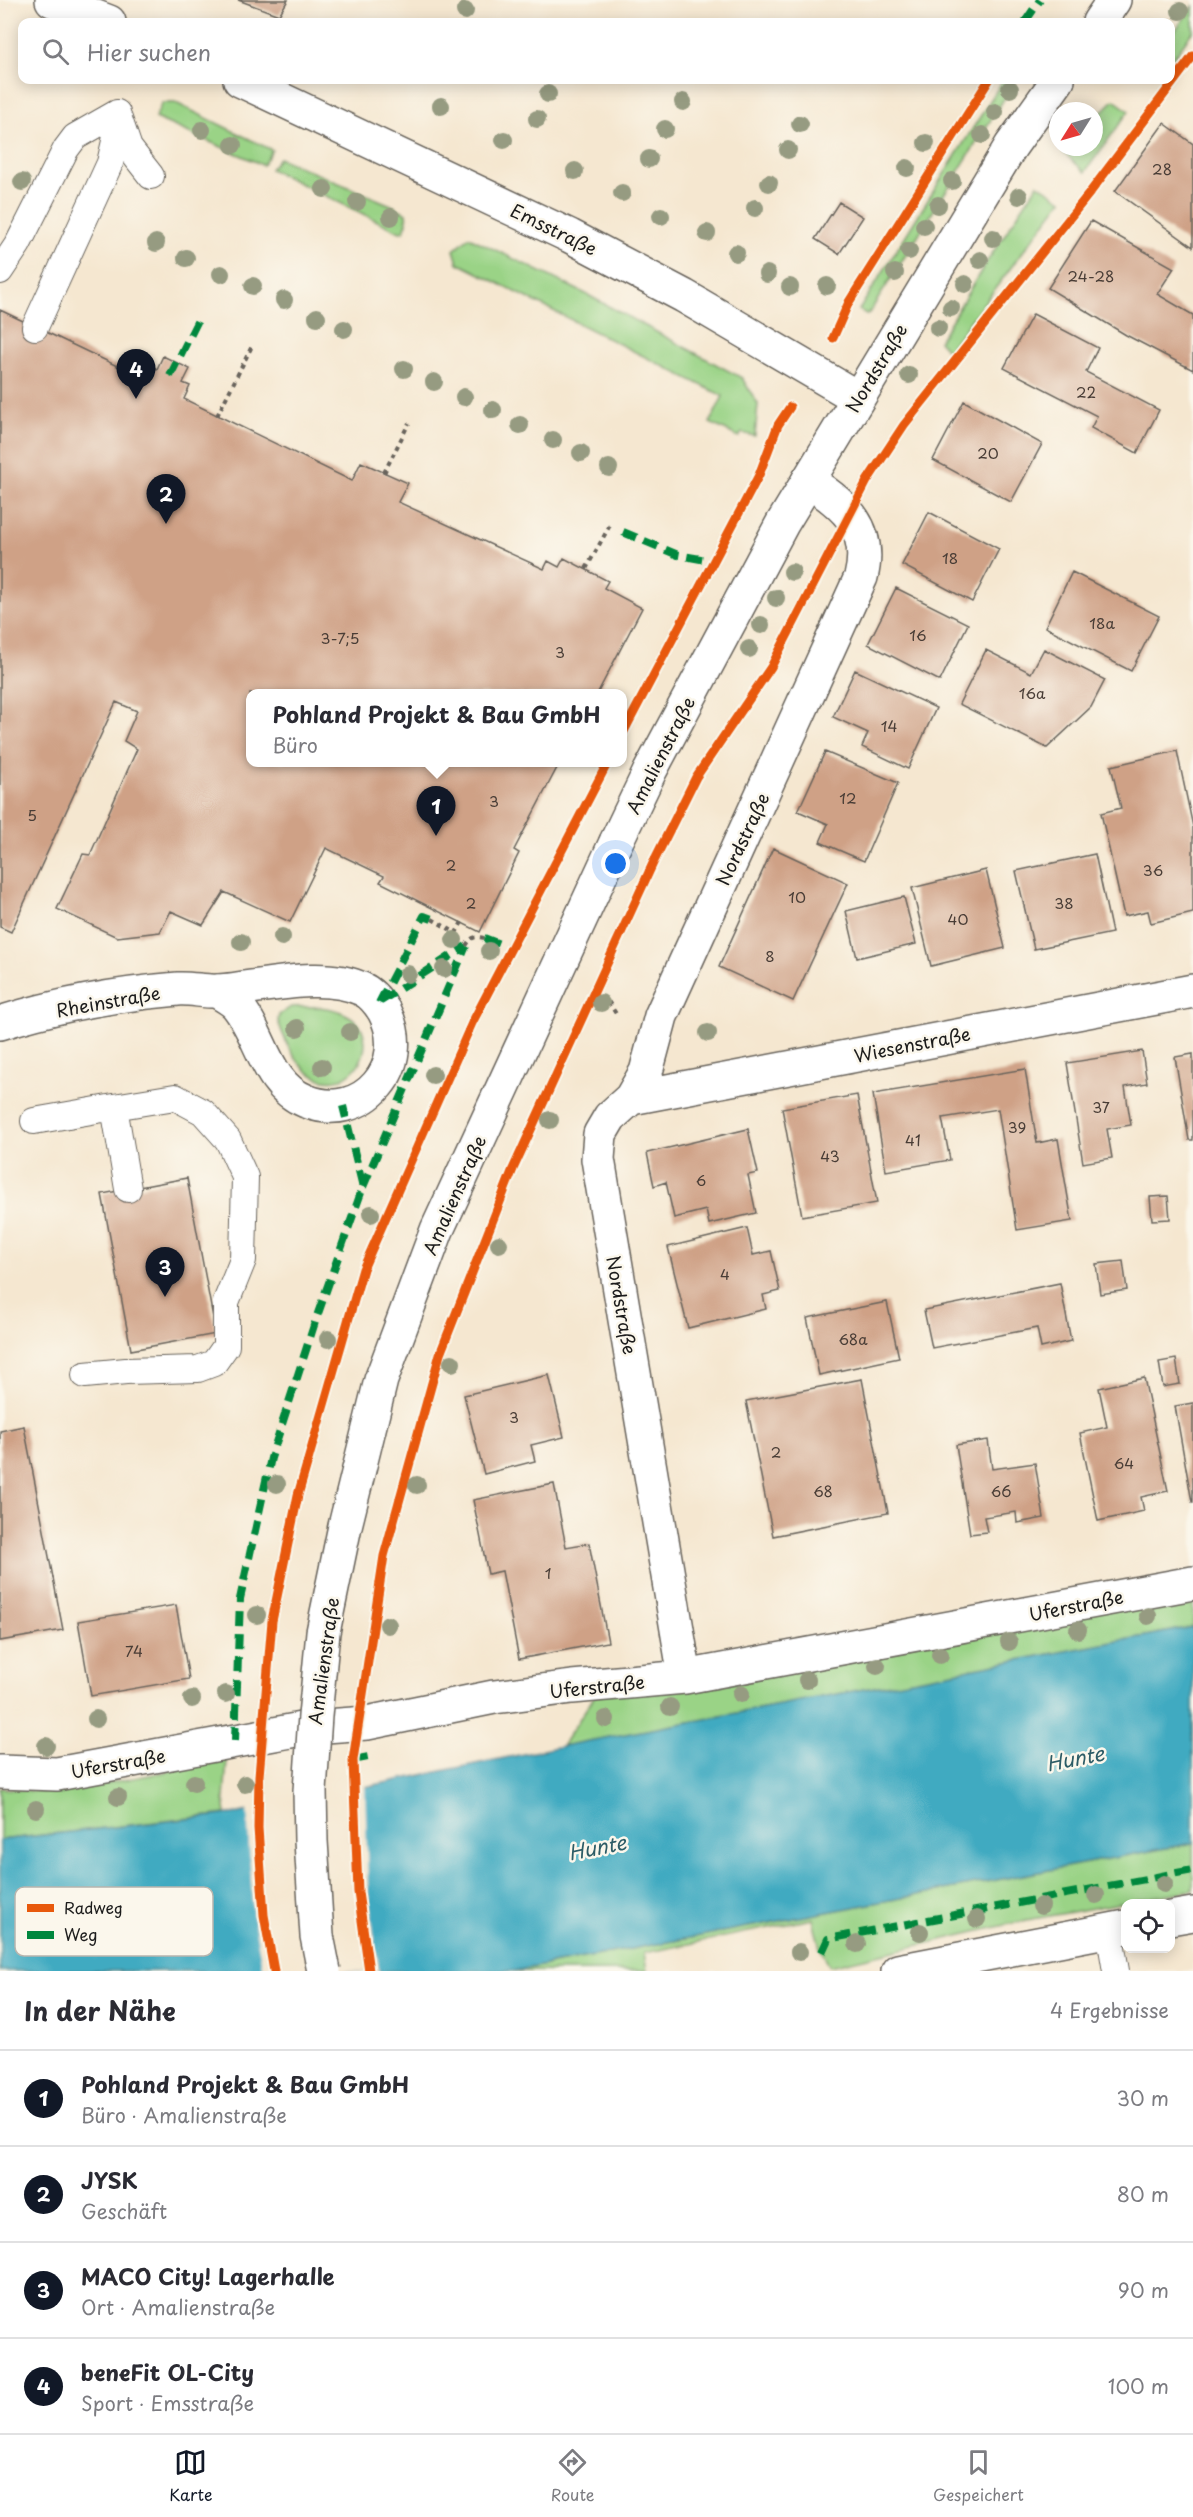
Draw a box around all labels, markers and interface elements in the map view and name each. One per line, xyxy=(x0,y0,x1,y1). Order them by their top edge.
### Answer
search box xyxy=(18,18,1175,84)
icon: search xyxy=(39,35,72,68)
text: Hier suchen xyxy=(87,35,211,68)
north arrow xyxy=(1049,102,1103,156)
house number: 28 xyxy=(1152,157,1172,180)
street label: Emsstraße xyxy=(506,196,602,262)
house number: 24-28 xyxy=(1068,264,1114,287)
street label: Nordstraße xyxy=(839,318,913,418)
pin: 4 xyxy=(116,350,156,399)
house number: 22 xyxy=(1076,380,1096,403)
house number: 20 xyxy=(977,441,999,464)
pin: 2 xyxy=(146,474,186,524)
house number: 18 xyxy=(942,546,958,569)
house number: 18a xyxy=(1089,611,1115,634)
house number: 16 xyxy=(909,623,927,646)
house number: 3-7;5 xyxy=(321,626,359,649)
house number: 3 xyxy=(555,640,565,663)
house number: 16a xyxy=(1019,681,1046,704)
popup xyxy=(246,689,627,767)
street label: Amalienstraße xyxy=(619,692,701,818)
text: Pohland Projekt & Bau GmbH xyxy=(273,697,600,730)
house number: 14 xyxy=(881,714,897,737)
text: Büro xyxy=(273,730,318,760)
pin: 1 xyxy=(416,786,456,836)
house number: 12 xyxy=(839,786,857,809)
street label: Nordstraße xyxy=(709,788,775,890)
house number: 3 xyxy=(489,789,499,812)
house number: 5 xyxy=(27,803,37,826)
your location xyxy=(601,849,630,878)
house number: 2 xyxy=(446,853,456,876)
house number: 36 xyxy=(1143,858,1163,881)
house number: 10 xyxy=(788,885,806,908)
house number: 2 xyxy=(466,891,476,914)
house number: 38 xyxy=(1054,891,1074,914)
house number: 40 xyxy=(948,907,968,930)
house number: 8 xyxy=(765,944,775,967)
street label: Rheinstraße xyxy=(54,979,162,1023)
street label: Wiesenstraße xyxy=(851,1019,973,1069)
house number: 37 xyxy=(1092,1095,1110,1118)
house number: 39 xyxy=(1008,1115,1026,1138)
house number: 41 xyxy=(905,1128,921,1151)
street label: Amalienstraße xyxy=(416,1131,492,1259)
house number: 43 xyxy=(820,1144,840,1167)
house number: 6 xyxy=(696,1168,706,1191)
pin: 3 xyxy=(146,1248,184,1297)
street label: Nordstraße xyxy=(600,1253,644,1357)
house number: 4 xyxy=(720,1262,730,1285)
house number: 68a xyxy=(838,1327,868,1350)
house number: 3 xyxy=(509,1405,519,1428)
house number: 2 xyxy=(771,1440,781,1463)
house number: 64 xyxy=(1114,1451,1134,1474)
house number: 68 xyxy=(813,1479,833,1502)
house number: 66 xyxy=(991,1479,1011,1502)
house number: 1 xyxy=(545,1561,551,1584)
street label: Uferstraße xyxy=(1027,1583,1125,1627)
street label: Amalienstraße xyxy=(301,1596,345,1726)
house number: 74 xyxy=(125,1639,143,1662)
street label: Uferstraße xyxy=(548,1668,646,1704)
water label: Hunte xyxy=(1043,1737,1108,1778)
street label: Uferstraße xyxy=(69,1741,167,1785)
water label: Hunte xyxy=(565,1826,630,1867)
legend xyxy=(15,1887,213,1956)
text: Radweg xyxy=(64,1895,123,1919)
map controls xyxy=(1121,1899,1175,1953)
button: locate xyxy=(1121,1899,1175,1953)
text: Weg xyxy=(64,1922,97,1946)
text: In der Nähe xyxy=(24,1991,176,2030)
text: 4 Ergebnisse xyxy=(1050,1995,1169,2025)
text: Pohland Projekt & Bau GmbH xyxy=(81,2067,409,2100)
text: 1 xyxy=(39,2083,48,2113)
text: 30 m xyxy=(1116,2083,1169,2113)
text: Büro · Amalienstraße xyxy=(81,2100,287,2130)
text: JYSK xyxy=(81,2163,138,2196)
text: 2 xyxy=(36,2179,51,2209)
text: 80 m xyxy=(1117,2179,1169,2209)
text: Geschäft xyxy=(81,2196,167,2226)
text: MACO City! Lagerhalle xyxy=(81,2259,335,2292)
text: 3 xyxy=(37,2275,50,2305)
text: 90 m xyxy=(1118,2275,1169,2305)
text: Ort · Amalienstraße xyxy=(81,2292,275,2322)
text: beneFit OL-City xyxy=(81,2355,254,2388)
text: 4 xyxy=(37,2371,50,2401)
text: 100 m xyxy=(1108,2371,1169,2401)
text: Sport · Emsstraße xyxy=(81,2388,254,2418)
tab: Karte xyxy=(169,2446,212,2506)
tab: Route xyxy=(551,2446,595,2506)
tab: Gespeichert xyxy=(933,2446,1024,2506)

